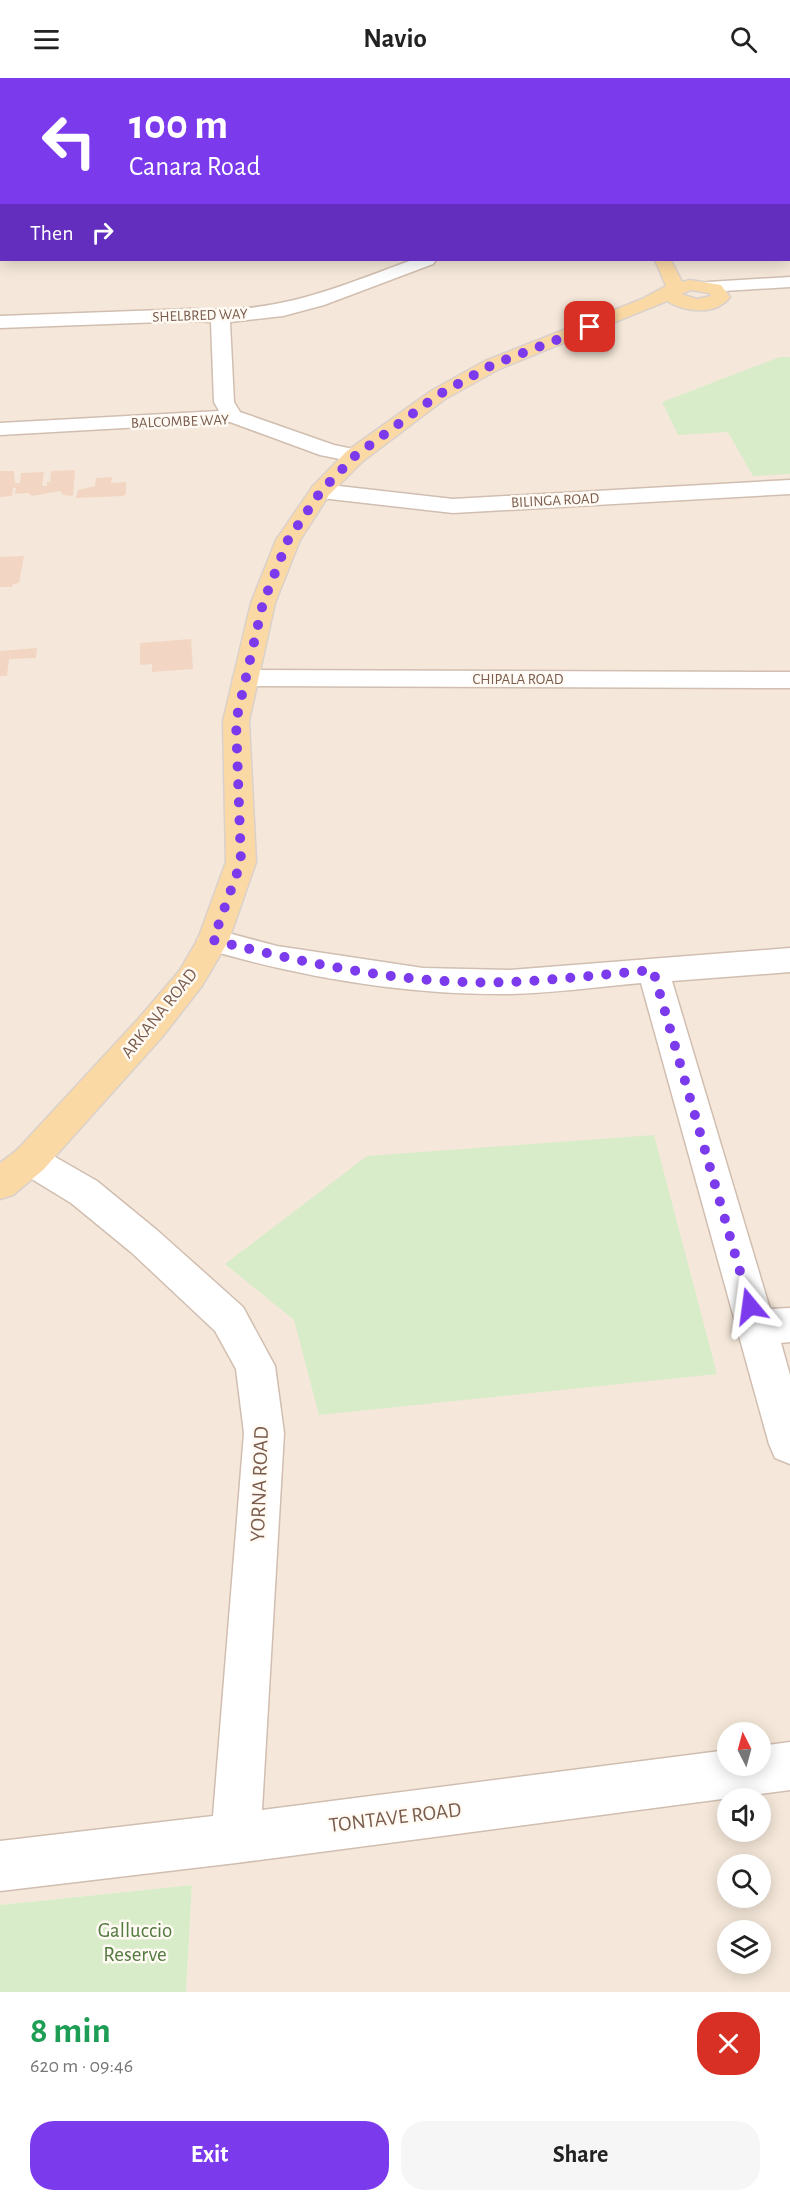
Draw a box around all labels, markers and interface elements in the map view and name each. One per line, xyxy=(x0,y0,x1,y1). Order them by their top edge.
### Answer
icon: menu xyxy=(30,23,63,56)
icon: search xyxy=(727,23,760,56)
text: Navio xyxy=(363,25,427,52)
icon: left xyxy=(30,102,108,180)
text: 100 m xyxy=(129,104,228,146)
text: Canara Road xyxy=(129,153,260,180)
icon: right xyxy=(86,216,119,249)
text: Then xyxy=(30,222,74,244)
pin xyxy=(564,301,615,352)
street label: SHELBRED WAY xyxy=(152,306,248,325)
icon: arrive xyxy=(573,310,606,343)
street label: BALCOMBE WAY xyxy=(131,412,229,431)
street label: BILINGA ROAD xyxy=(511,491,600,510)
street label: CHIPALA ROAD xyxy=(472,672,564,687)
street label: ARKANA ROAD xyxy=(118,965,201,1062)
position arrow xyxy=(718,1274,782,1338)
street label: YORNA ROAD xyxy=(247,1426,272,1542)
north arrow xyxy=(717,1722,771,1776)
map controls xyxy=(717,1722,771,1974)
button: sound xyxy=(717,1788,771,1842)
street label: TONTAVE ROAD xyxy=(328,1799,462,1836)
button: search xyxy=(717,1854,771,1908)
park label: Galluccio Reserve xyxy=(98,1920,172,1965)
button: layers xyxy=(717,1920,771,1974)
button: close xyxy=(697,2012,760,2075)
text: 8 min xyxy=(30,2013,111,2049)
text: 620 m · 09:46 xyxy=(30,2056,133,2076)
button: Exit xyxy=(30,2121,389,2190)
button: Share xyxy=(401,2121,760,2190)

